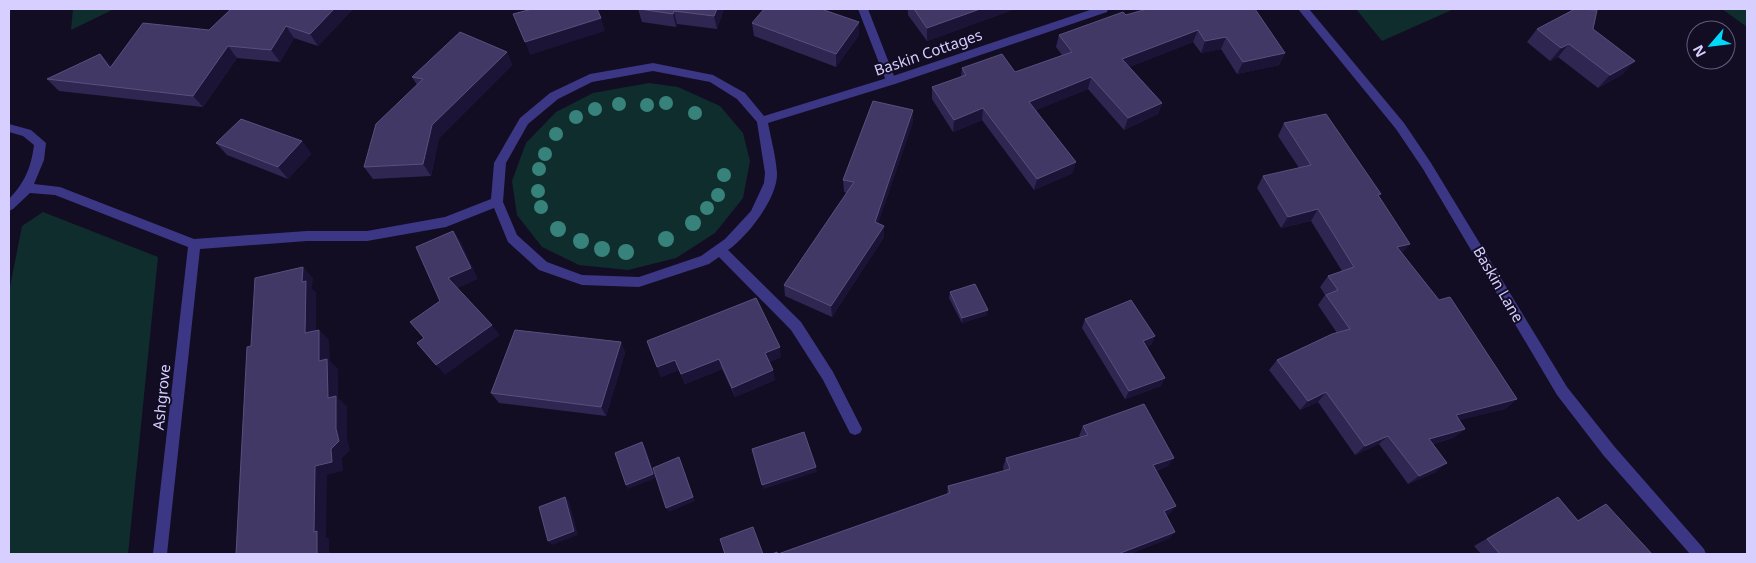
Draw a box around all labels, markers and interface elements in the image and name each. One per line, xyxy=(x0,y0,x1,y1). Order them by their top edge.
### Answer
north arrow xyxy=(1686,20,1736,70)
street label: Baskin Cottages xyxy=(871,24,985,80)
text: N xyxy=(1688,42,1710,61)
street label: Baskin Lane xyxy=(1469,242,1529,326)
street label: Ashgrove xyxy=(148,363,174,431)

